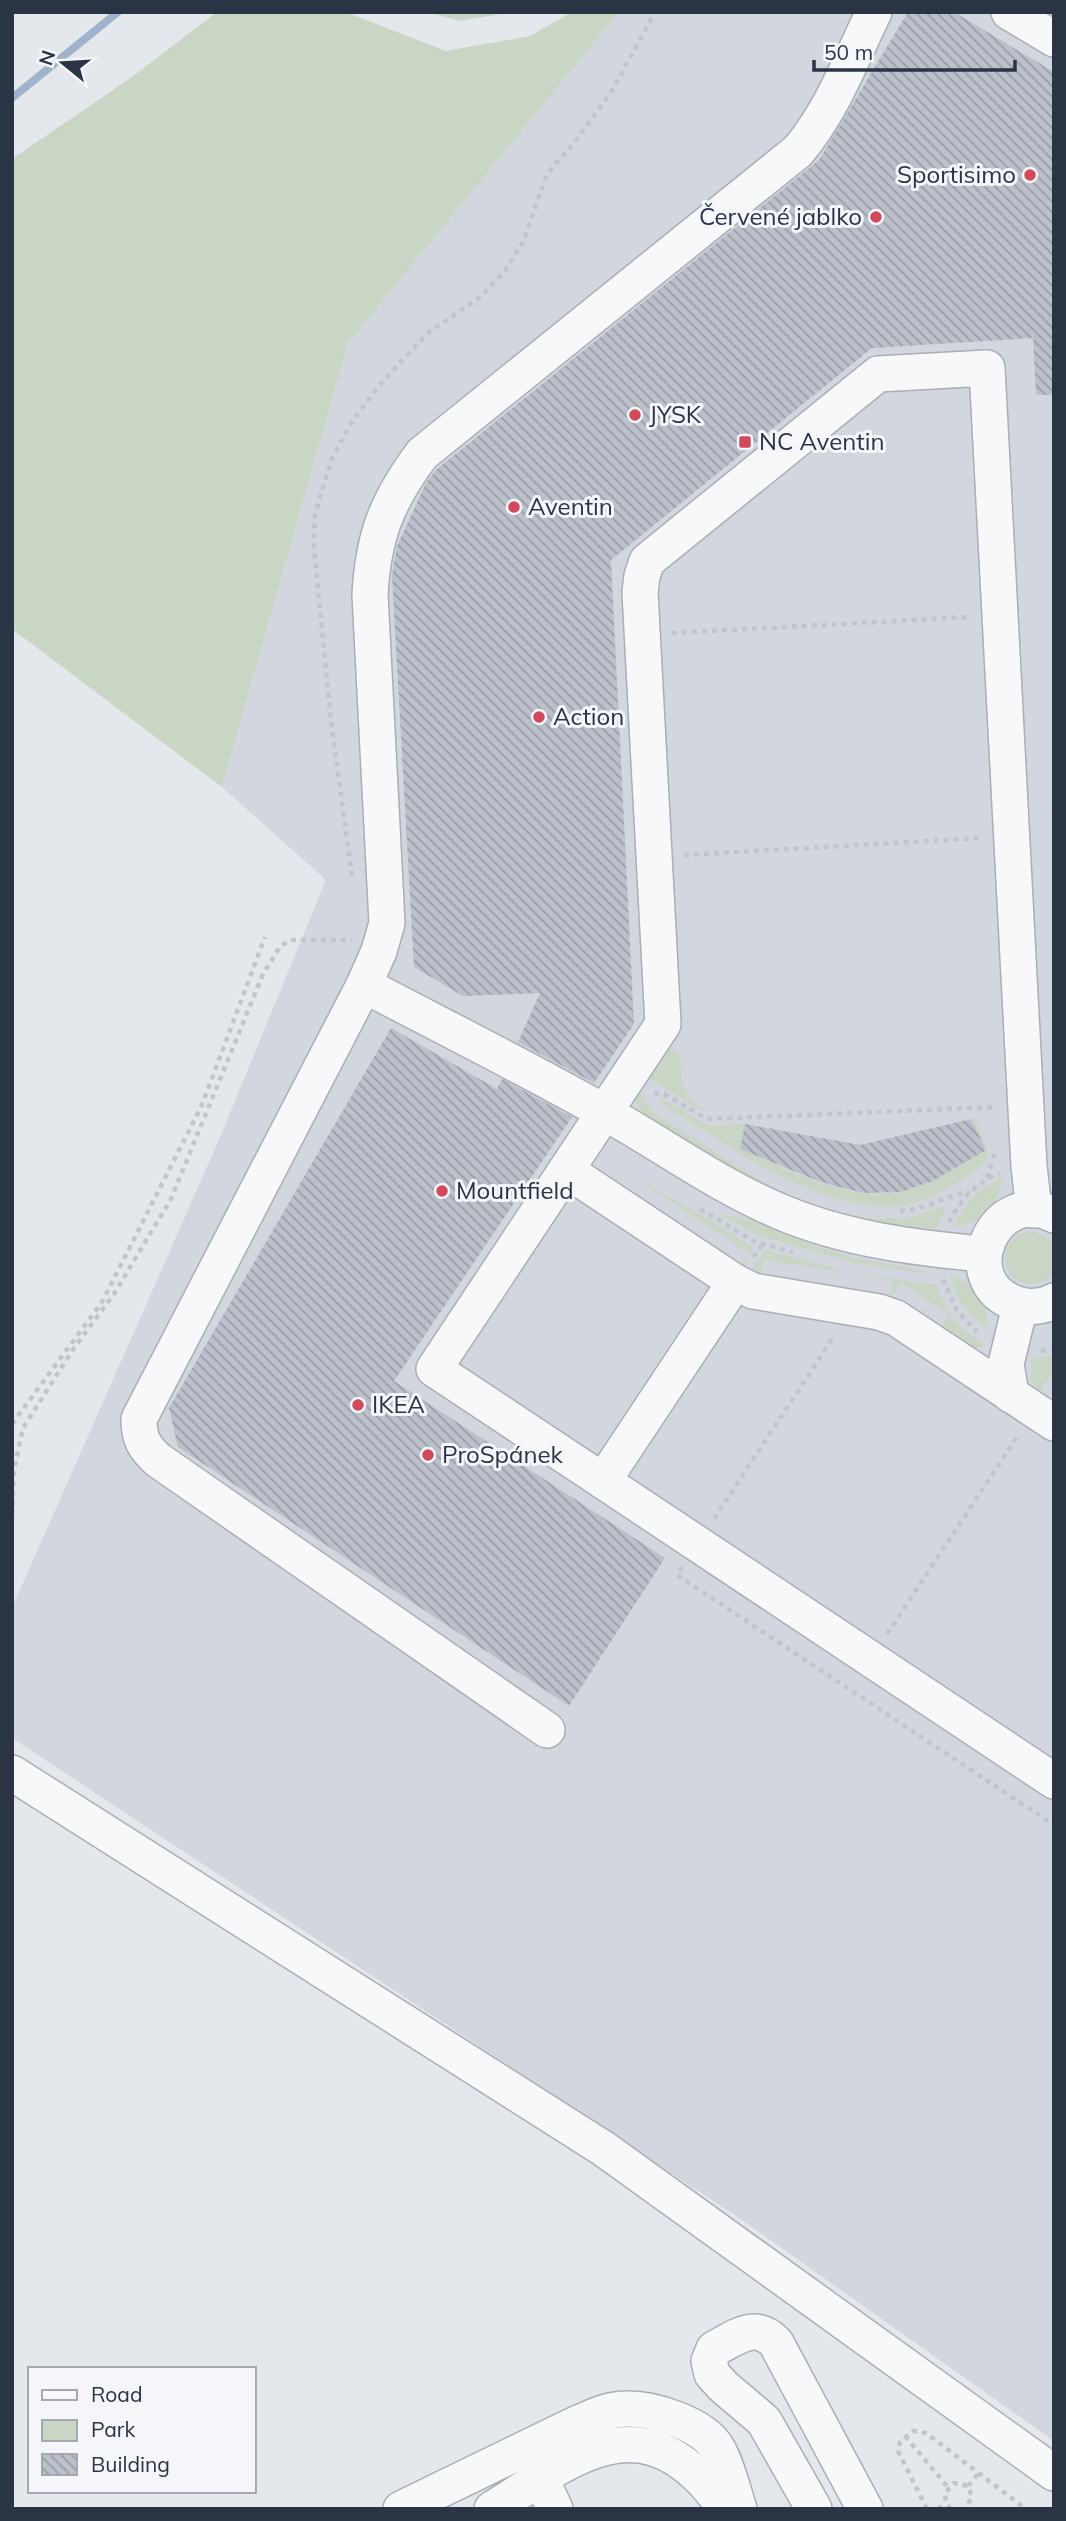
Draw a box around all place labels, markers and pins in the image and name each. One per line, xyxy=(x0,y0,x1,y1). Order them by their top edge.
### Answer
place label: Sportisimo xyxy=(897,159,1016,189)
marker: Sportisimo xyxy=(1022,167,1038,183)
place label: Červené jablko xyxy=(699,201,862,231)
marker: Červené jablko xyxy=(868,209,884,225)
place label: JYSK xyxy=(649,399,702,429)
marker: JYSK xyxy=(627,407,643,423)
place label: NC Aventin xyxy=(759,426,884,456)
marker: NC Aventin xyxy=(737,434,753,450)
place label: Aventin xyxy=(528,491,613,521)
marker: Aventin xyxy=(506,499,522,515)
place label: Action xyxy=(553,701,624,731)
marker: Action xyxy=(531,709,547,725)
place label: Mountfield xyxy=(456,1175,574,1205)
marker: Mountfield xyxy=(434,1183,450,1199)
place label: IKEA xyxy=(372,1389,425,1419)
marker: IKEA xyxy=(350,1397,366,1413)
place label: ProSpánek xyxy=(442,1439,564,1469)
marker: ProSpánek xyxy=(420,1447,436,1463)

